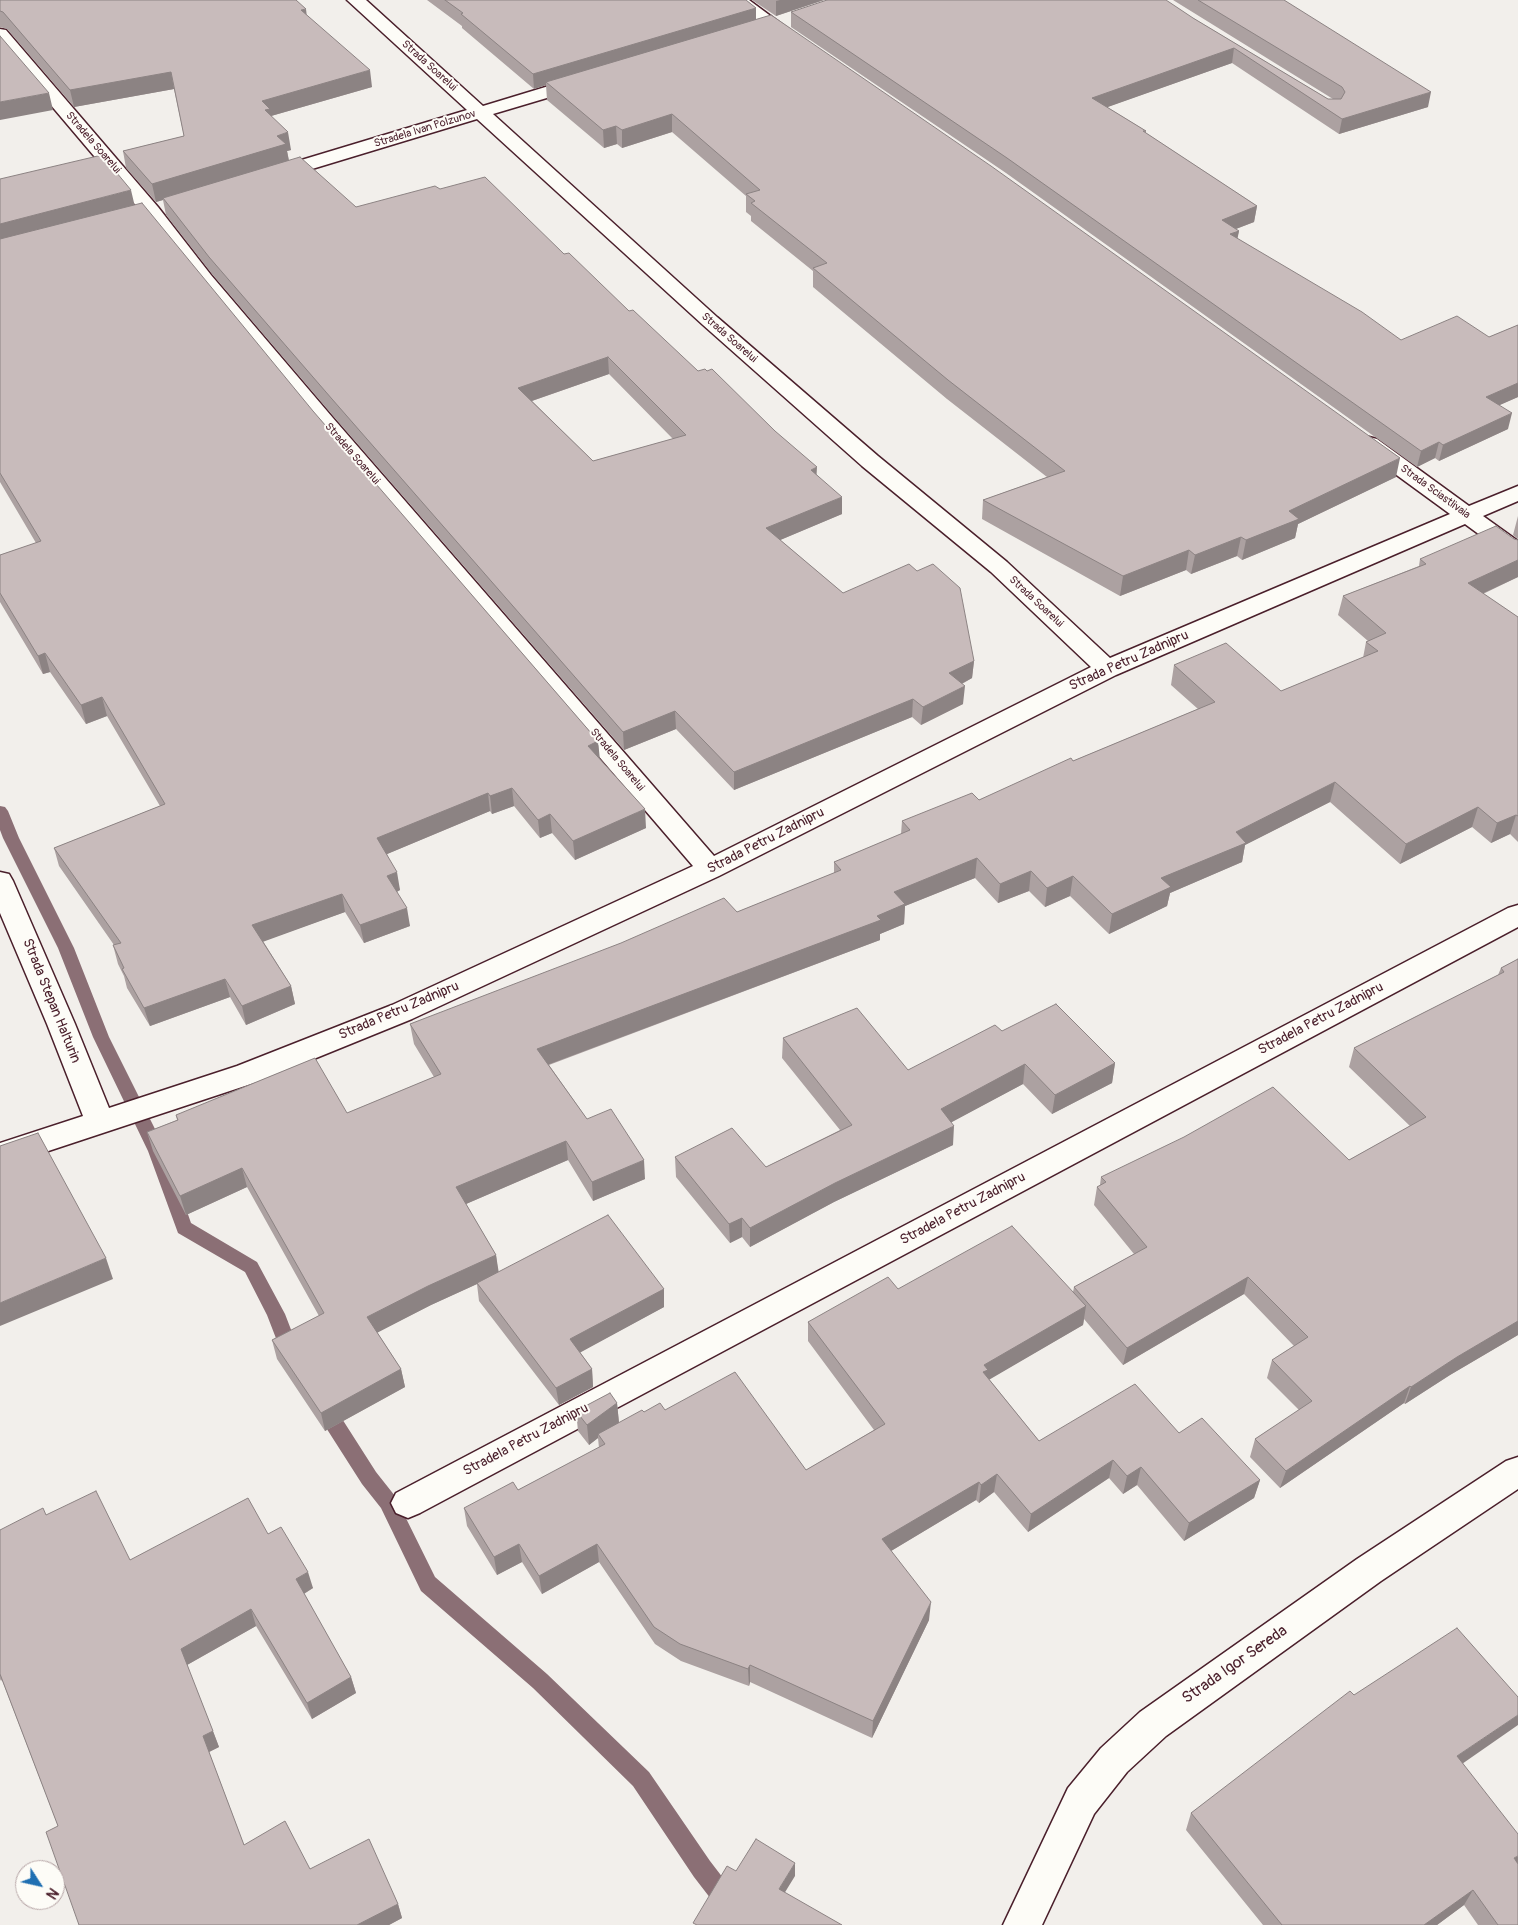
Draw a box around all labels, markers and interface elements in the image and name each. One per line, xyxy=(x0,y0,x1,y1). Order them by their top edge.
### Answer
street label: Strada Soarelui xyxy=(399,38,459,94)
street label: Stradela Ivan Polzunov xyxy=(373,107,477,151)
street label: Stradela Soarelui xyxy=(63,109,123,177)
street label: Strada Soarelui xyxy=(698,310,760,366)
street label: Stradela Soarelui xyxy=(322,420,382,488)
street label: Strada Sciastlivaia xyxy=(1397,462,1473,522)
street label: Strada Soarelui xyxy=(1006,573,1066,631)
street label: Strada Petru Zadnipru xyxy=(1067,627,1191,695)
street label: Stradela Soarelui xyxy=(587,726,647,794)
street label: Strada Petru Zadnipru xyxy=(705,804,827,878)
street label: Strada Stepan Halturin xyxy=(18,936,84,1066)
street label: Strada Petru Zadnipru xyxy=(336,978,462,1044)
street label: Stradela Petru Zadnipru xyxy=(1256,979,1386,1059)
street label: Stradela Petru Zadnipru xyxy=(898,1169,1028,1249)
street label: Stradela Petru Zadnipru xyxy=(461,1400,591,1480)
street label: Strada Igor Sereda xyxy=(1179,1622,1291,1708)
north arrow xyxy=(15,1860,65,1910)
text: N xyxy=(42,1885,62,1902)

